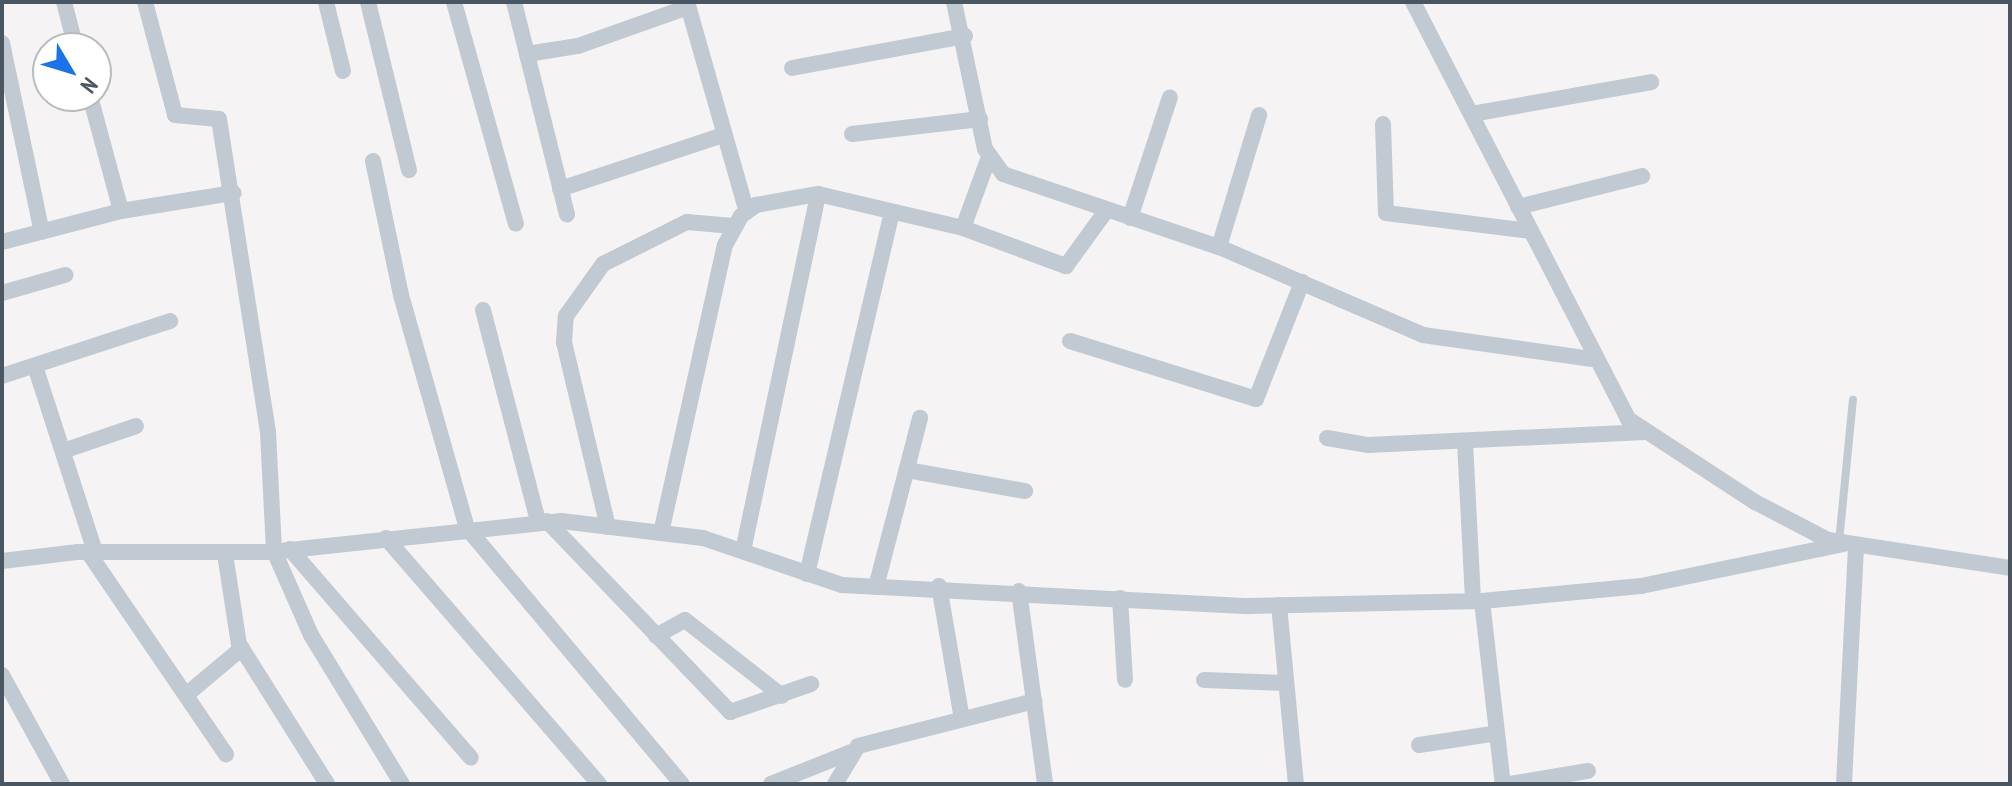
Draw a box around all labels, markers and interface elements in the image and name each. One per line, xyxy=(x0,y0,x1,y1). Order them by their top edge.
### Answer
north arrow xyxy=(32,32,112,112)
text: N xyxy=(75,72,104,99)

